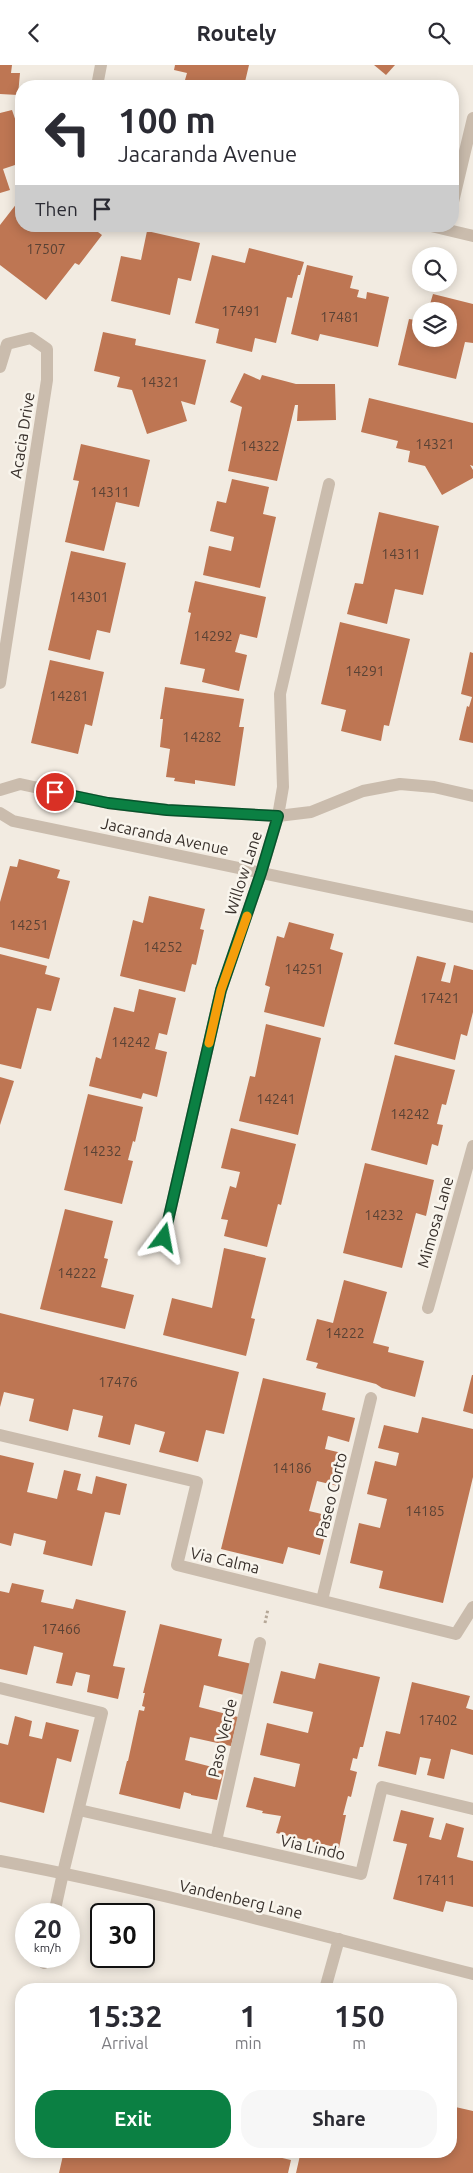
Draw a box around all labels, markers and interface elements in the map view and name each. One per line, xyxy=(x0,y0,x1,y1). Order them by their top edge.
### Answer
icon: back xyxy=(20,19,48,47)
icon: search xyxy=(425,19,453,47)
text: Routely xyxy=(196,20,277,45)
icon: left xyxy=(35,100,100,165)
text: 100 m xyxy=(118,100,216,140)
text: Jacaranda Avenue xyxy=(118,141,297,166)
icon: arrive xyxy=(88,195,116,223)
text: Then xyxy=(35,198,78,220)
house number: 17507 xyxy=(26,241,66,257)
map controls xyxy=(412,247,457,347)
button: search xyxy=(412,247,457,292)
button: layers xyxy=(412,302,457,347)
house number: 17491 xyxy=(221,303,261,319)
house number: 17481 xyxy=(320,309,360,325)
house number: 14321 xyxy=(140,374,180,390)
street label: Acacia Drive xyxy=(6,391,38,479)
house number: 14321 xyxy=(415,436,455,452)
house number: 14322 xyxy=(240,438,280,454)
house number: 14311 xyxy=(90,484,130,500)
house number: 14311 xyxy=(381,546,421,562)
house number: 14301 xyxy=(69,589,109,605)
house number: 14292 xyxy=(193,628,233,644)
house number: 14291 xyxy=(345,663,385,679)
house number: 14281 xyxy=(49,688,89,704)
house number: 14282 xyxy=(182,729,222,745)
pin xyxy=(34,771,76,813)
icon: arrive xyxy=(41,778,69,806)
street label: Jacaranda Avenue xyxy=(99,814,231,858)
street label: Willow Lane xyxy=(221,829,265,917)
house number: 14251 xyxy=(9,917,49,933)
house number: 14252 xyxy=(143,939,183,955)
house number: 14251 xyxy=(284,961,324,977)
house number: 17421 xyxy=(420,990,460,1006)
house number: 14242 xyxy=(111,1034,151,1050)
house number: 14241 xyxy=(256,1091,296,1107)
house number: 14242 xyxy=(390,1106,430,1122)
house number: 14232 xyxy=(82,1143,122,1159)
street label: Mimosa Lane xyxy=(413,1174,457,1270)
house number: 14232 xyxy=(364,1207,404,1223)
position arrow xyxy=(137,1211,189,1263)
house number: 14222 xyxy=(57,1265,97,1281)
house number: 14222 xyxy=(325,1325,365,1341)
house number: 17476 xyxy=(98,1374,138,1390)
street label: Paseo Corto xyxy=(312,1450,350,1540)
house number: 14186 xyxy=(272,1460,312,1476)
house number: 14185 xyxy=(405,1503,445,1519)
street label: Via Calma xyxy=(189,1543,261,1577)
house number: 17466 xyxy=(41,1621,81,1637)
street label: Paso Verde xyxy=(204,1697,240,1779)
house number: 17402 xyxy=(418,1712,458,1728)
street label: Via Lindo xyxy=(279,1831,347,1863)
house number: 17411 xyxy=(416,1872,456,1888)
street label: Vandenberg Lane xyxy=(178,1876,304,1922)
speed limit sign: 30 xyxy=(90,1903,155,1968)
text: 20 xyxy=(33,1915,62,1943)
text: km/h xyxy=(34,1941,61,1954)
text: 15:32 xyxy=(87,1999,162,2033)
text: 1 xyxy=(240,1999,257,2033)
text: 150 xyxy=(334,1999,385,2033)
text: Arrival xyxy=(102,2034,148,2052)
text: min xyxy=(235,2034,262,2052)
text: m xyxy=(352,2034,366,2052)
button: Exit xyxy=(35,2090,231,2148)
button: Share xyxy=(241,2090,437,2148)

